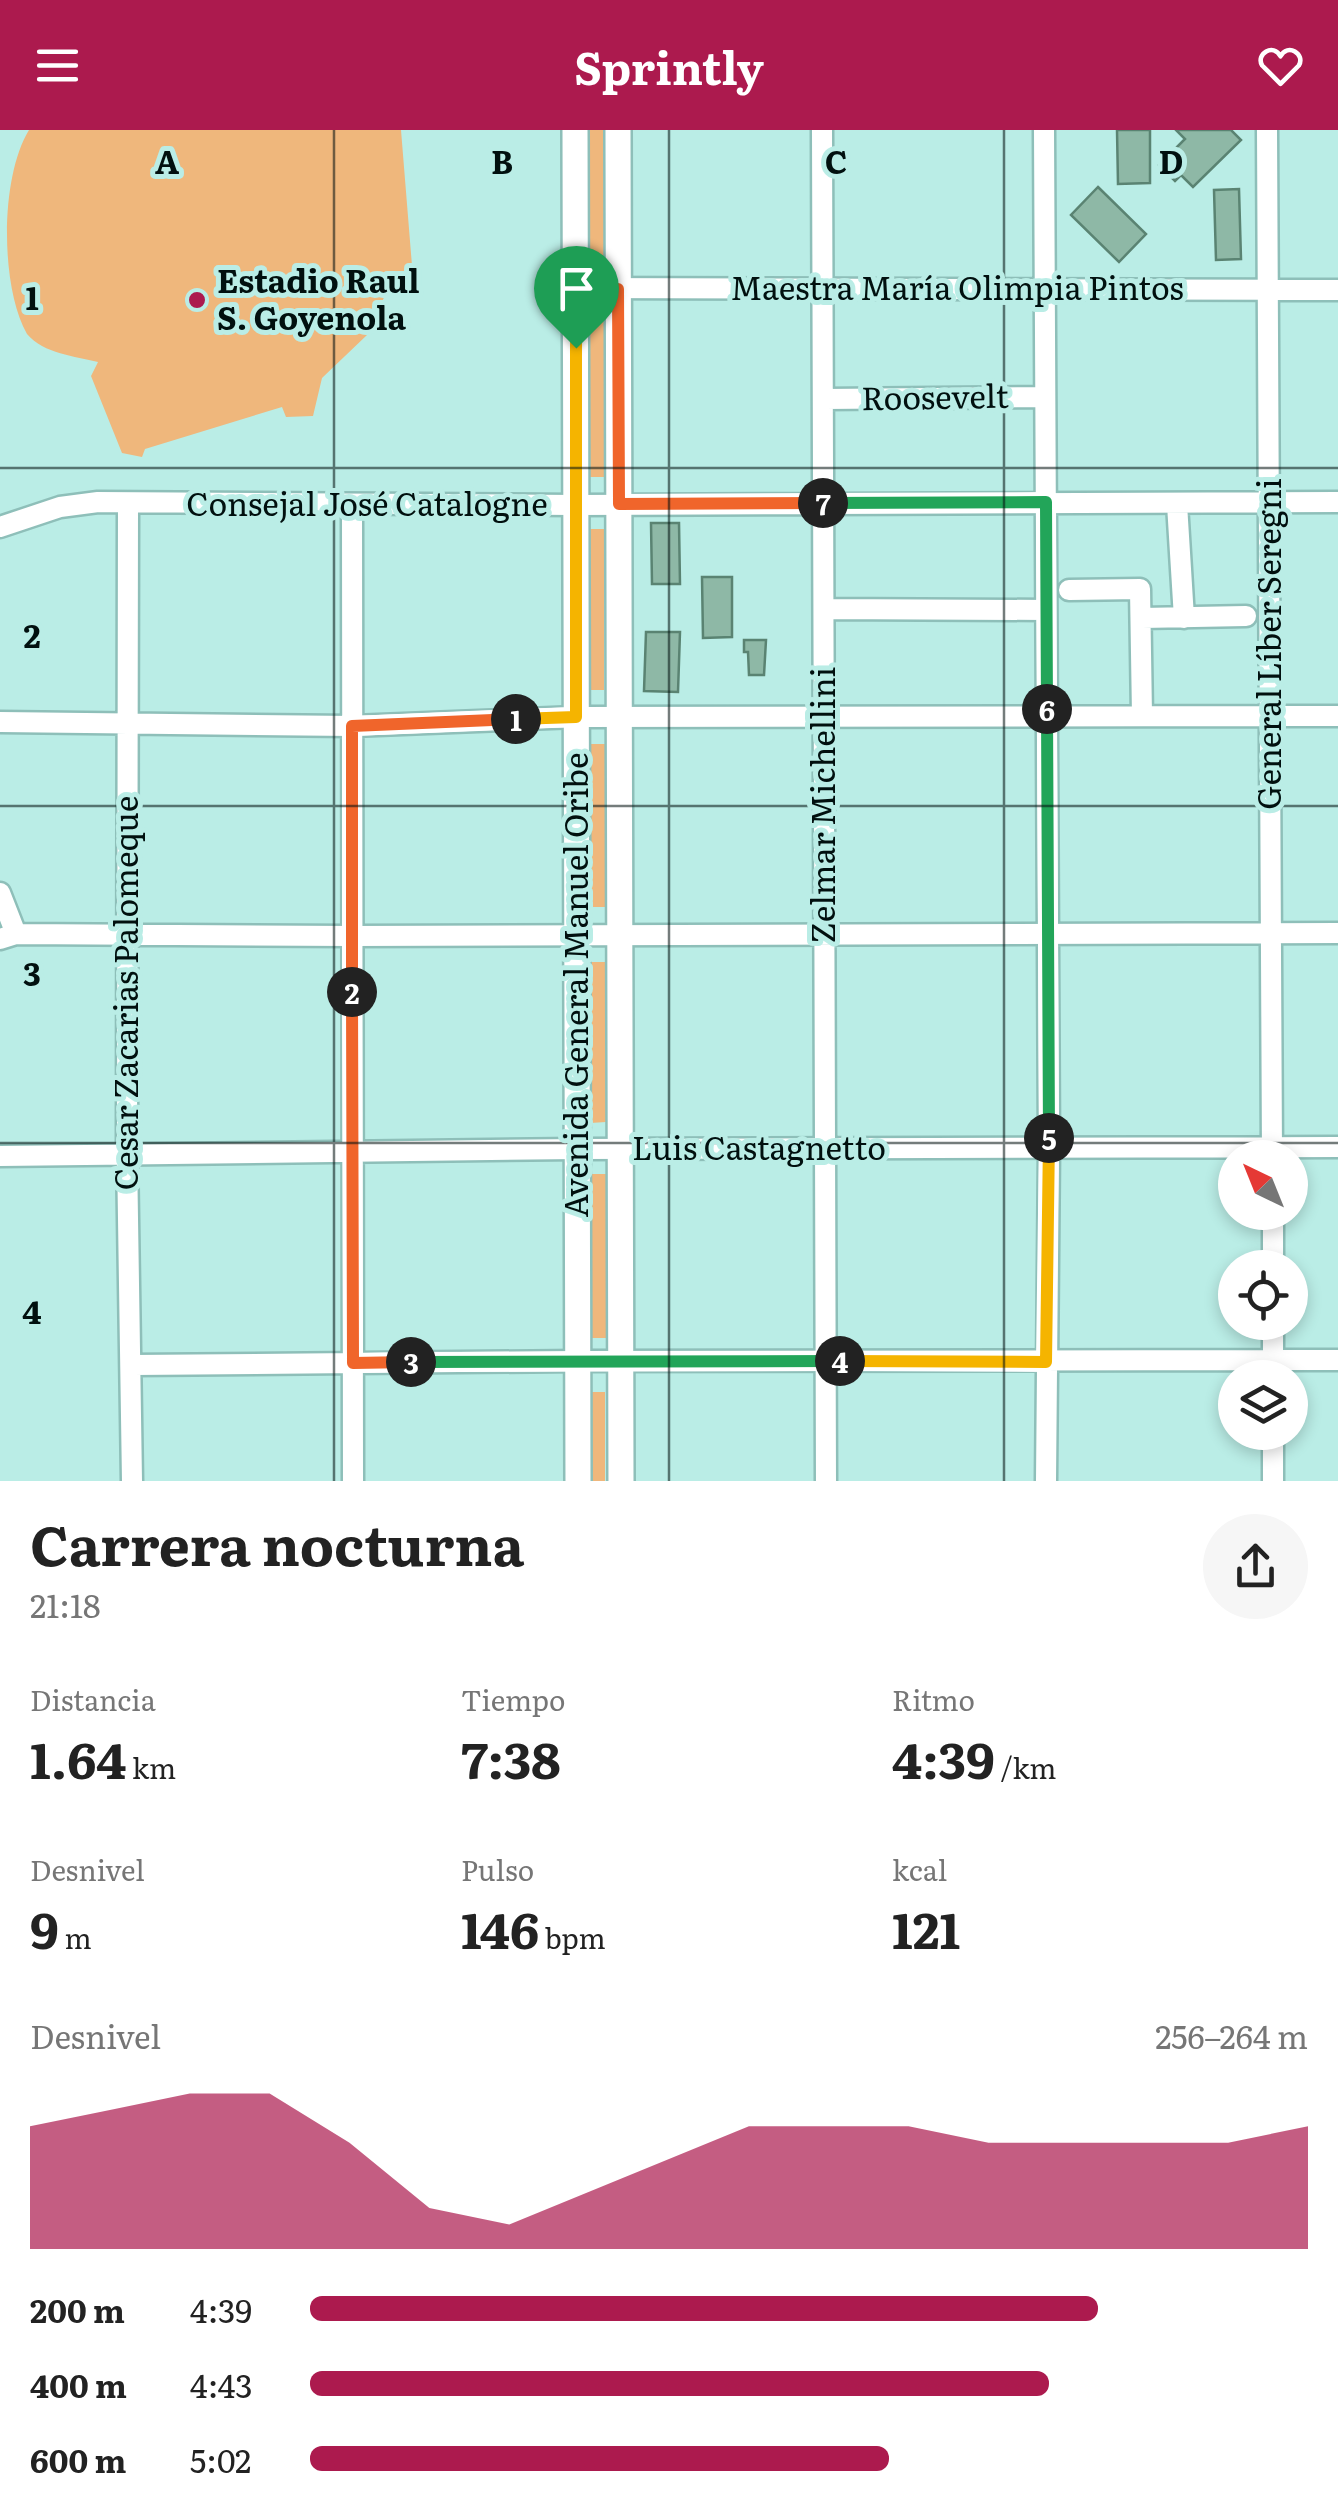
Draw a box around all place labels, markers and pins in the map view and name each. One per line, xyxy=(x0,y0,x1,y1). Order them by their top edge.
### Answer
pin xyxy=(534,246,619,349)
place label: Estadio Raul S. Goyenola xyxy=(217,255,420,340)
marker: Estadio Raul S. Goyenola xyxy=(186,289,208,311)
pin: 7 xyxy=(798,478,848,528)
pin: 6 xyxy=(1022,684,1072,734)
pin: 1 xyxy=(491,694,541,744)
pin: 2 xyxy=(327,967,377,1017)
pin: 5 xyxy=(1024,1113,1074,1163)
pin: 4 xyxy=(815,1336,865,1386)
pin: 3 xyxy=(386,1337,436,1387)

